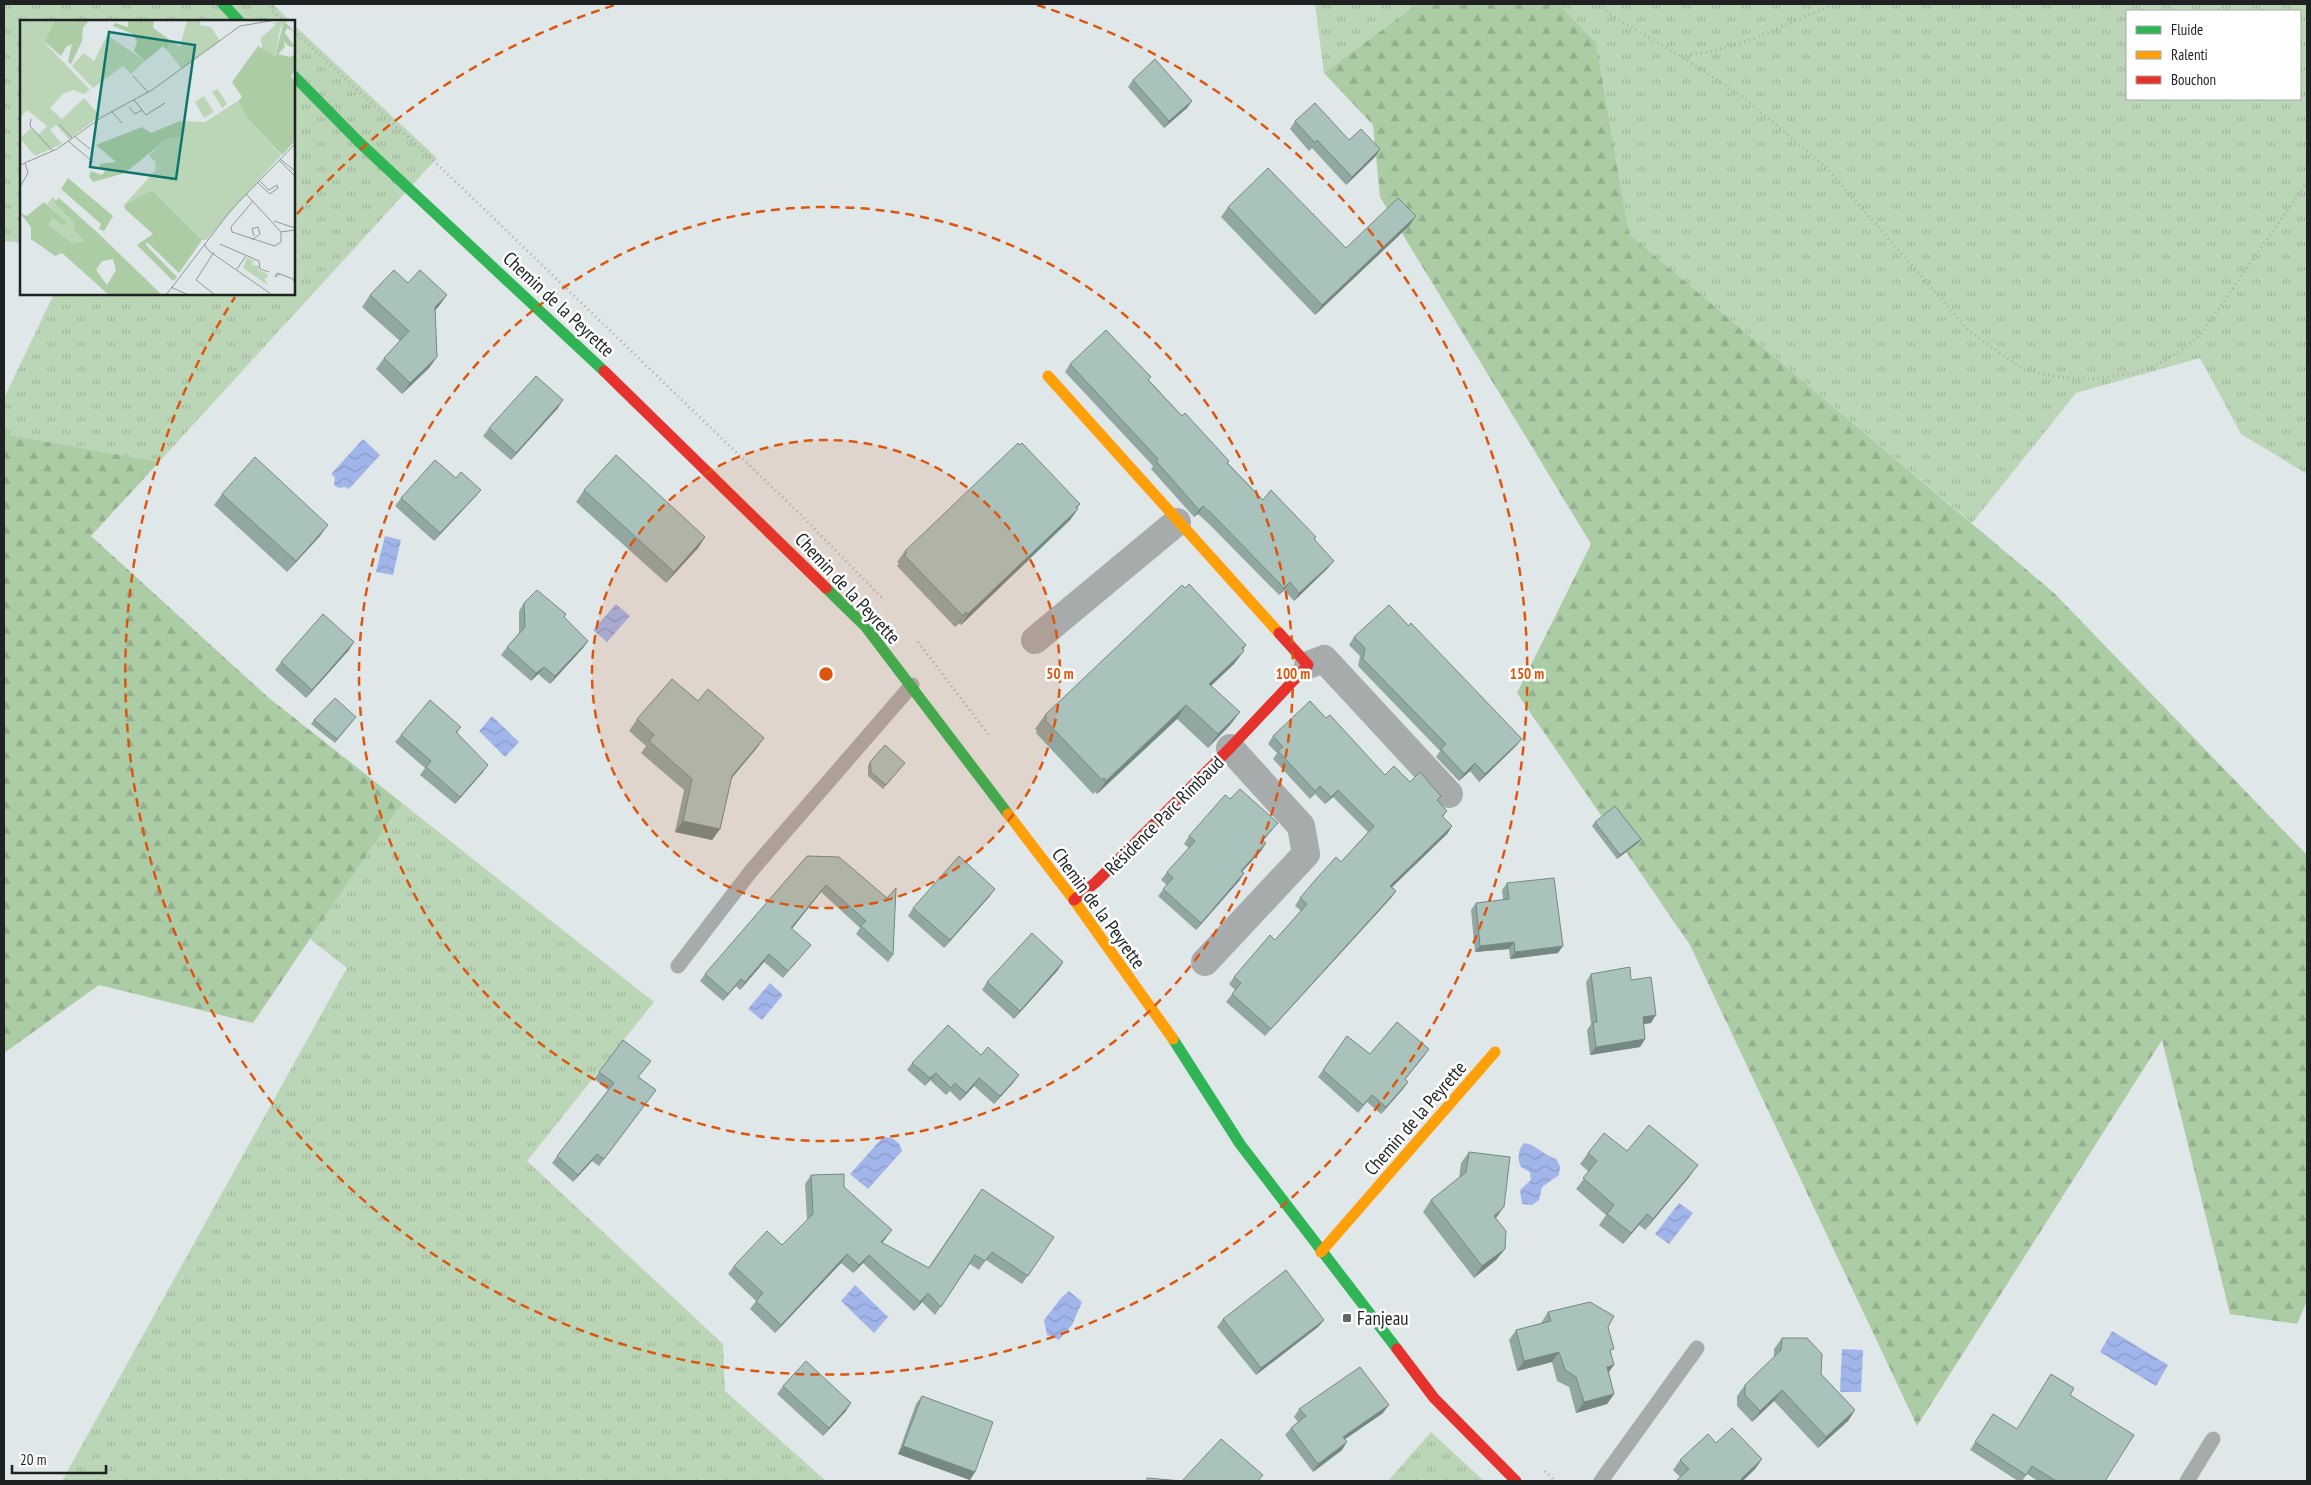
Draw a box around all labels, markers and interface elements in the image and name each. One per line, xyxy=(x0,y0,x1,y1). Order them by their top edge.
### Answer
legend xyxy=(2126,10,2301,100)
inset map xyxy=(20,20,295,295)
text: Fluide xyxy=(2171,20,2203,39)
text: Ralenti xyxy=(2171,45,2208,64)
text: Bouchon xyxy=(2171,70,2216,89)
street label: Chemin de la Peyrette xyxy=(498,246,620,362)
street label: Chemin de la Peyrette xyxy=(790,527,906,649)
text: 50 m xyxy=(1046,664,1074,683)
text: 100 m xyxy=(1276,664,1310,683)
text: 150 m xyxy=(1510,664,1544,683)
centre of rings xyxy=(817,665,835,683)
street label: Résidence Parc Rimbaud xyxy=(1099,750,1229,880)
street label: Chemin de la Peyrette xyxy=(1047,843,1151,973)
street label: Chemin de la Peyrette xyxy=(1359,1056,1471,1180)
place label: Fanjeau xyxy=(1357,1306,1409,1330)
marker: Fanjeau xyxy=(1341,1312,1353,1324)
scale bar xyxy=(12,1442,106,1474)
text: 20 m xyxy=(20,1450,46,1469)

